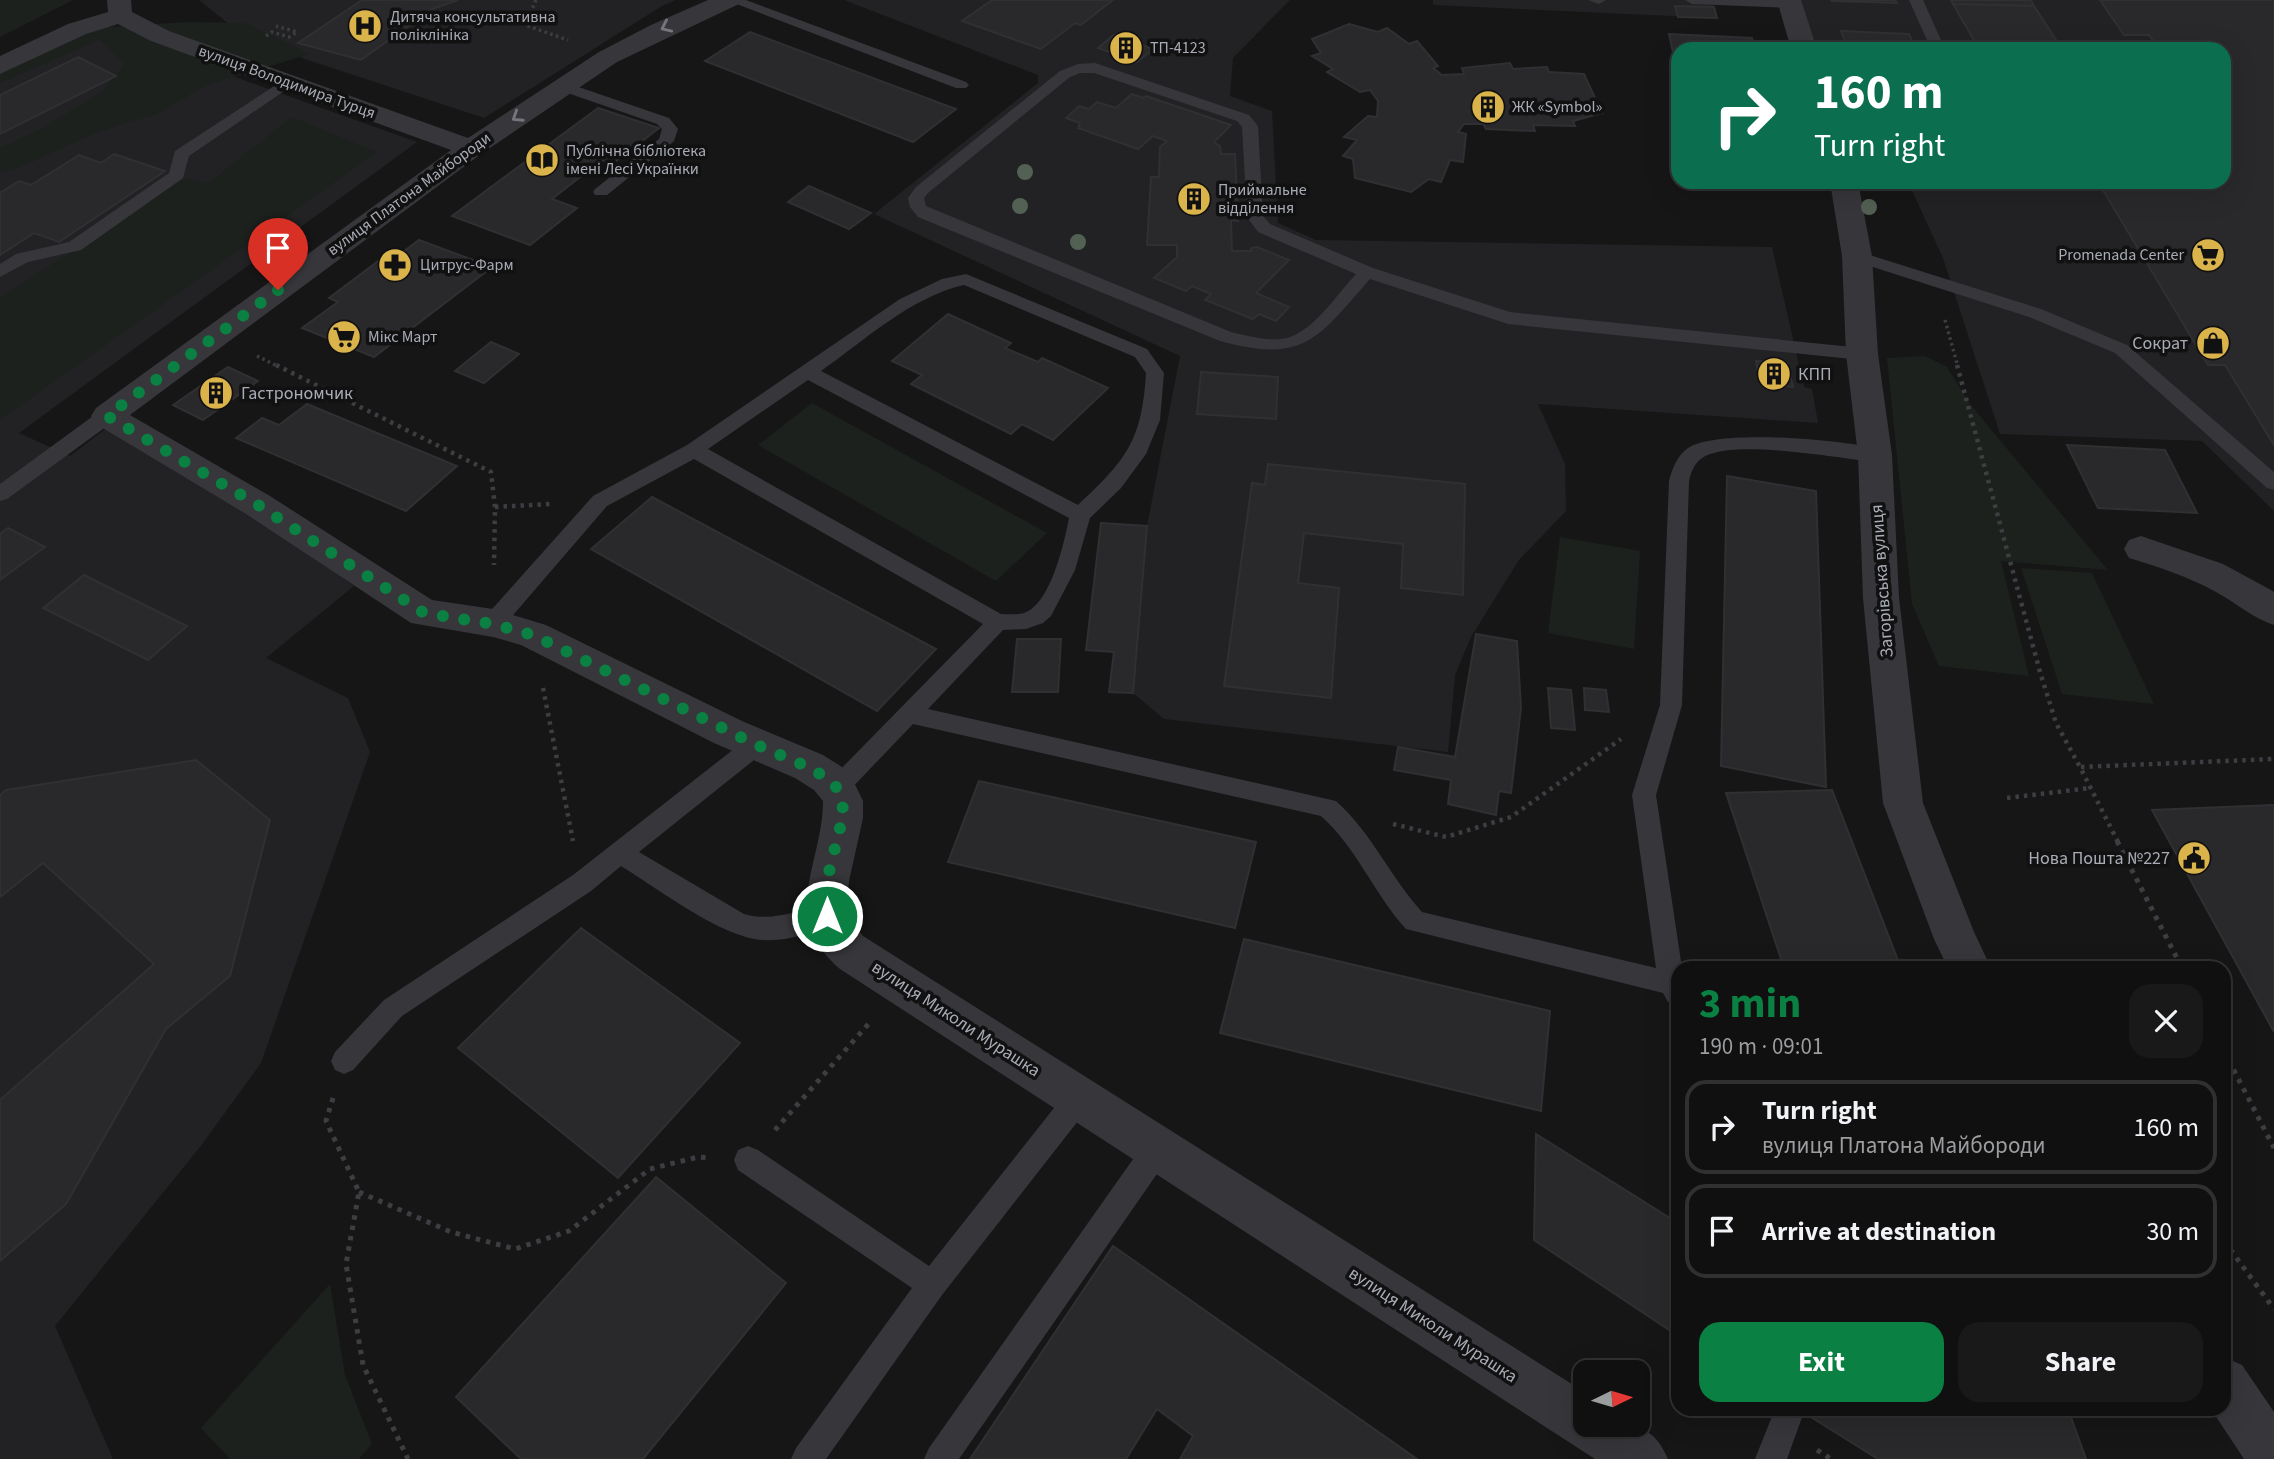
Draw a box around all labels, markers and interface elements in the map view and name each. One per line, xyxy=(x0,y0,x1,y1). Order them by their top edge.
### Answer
place label: Дитяча консультативна поліклініка xyxy=(390,6,556,46)
hospital icon: Дитяча консультативна поліклініка xyxy=(346,7,384,45)
one-way arrow xyxy=(661,19,673,33)
building icon: ТП-4123 xyxy=(1107,29,1145,67)
place label: ТП-4123 xyxy=(1150,37,1206,59)
street label: вулиця Володимира Турця xyxy=(195,40,379,124)
text: 160 m xyxy=(1814,58,1943,128)
icon: right xyxy=(1699,70,1790,161)
building icon: ЖК «Symbol» xyxy=(1469,88,1507,126)
place label: ЖК «Symbol» xyxy=(1512,96,1602,118)
one-way arrow xyxy=(512,109,525,122)
text: Turn right xyxy=(1814,123,1945,169)
street label: вулиця Платона Майбороди xyxy=(323,127,495,261)
place label: Публічна бібліотека імені Лесі Українки xyxy=(566,140,706,180)
library icon: Публічна бібліотека імені Лесі Українки xyxy=(523,141,561,179)
place label: Приймальне відділення xyxy=(1218,179,1307,219)
building icon: Приймальне відділення xyxy=(1175,180,1213,218)
pin xyxy=(248,218,308,290)
icon: arrive xyxy=(259,229,297,267)
supermarket icon: Promenada Center xyxy=(2189,236,2227,274)
place label: Promenada Center xyxy=(2058,244,2184,266)
pharmacy icon: Цитрус-Фарм xyxy=(376,246,414,284)
place label: Цитрус-Фарм xyxy=(420,254,514,276)
supermarket icon: Мікс Март xyxy=(325,318,363,356)
shop icon: Сократ xyxy=(2194,324,2232,362)
place label: Мікс Март xyxy=(368,326,437,348)
place label: Сократ xyxy=(2132,331,2188,356)
building icon: КПП xyxy=(1755,355,1793,393)
place label: КПП xyxy=(1798,362,1832,387)
building icon: Гастрономчик xyxy=(197,374,235,412)
place label: Гастрономчик xyxy=(241,381,353,406)
street label: Загорівська вулиця xyxy=(1864,503,1900,659)
public building icon: Нова Пошта №227 xyxy=(2175,839,2213,877)
place label: Нова Пошта №227 xyxy=(2028,846,2170,871)
position arrow xyxy=(790,879,864,953)
street label: вулиця Миколи Мурашка xyxy=(867,955,1045,1083)
text: 3 min xyxy=(1699,974,1801,1034)
button: close xyxy=(2129,984,2203,1058)
text: 190 m · 09:01 xyxy=(1699,1030,1823,1063)
text: Turn right xyxy=(1762,1092,1877,1129)
icon: right xyxy=(1703,1108,1741,1146)
text: 160 m xyxy=(2133,1109,2199,1146)
text: вулиця Платона Майбороди xyxy=(1762,1129,2046,1162)
icon: arrive xyxy=(1703,1212,1741,1250)
text: Arrive at destination xyxy=(1762,1213,1996,1250)
text: 30 m xyxy=(2146,1213,2199,1250)
street label: вулиця Миколи Мурашка xyxy=(1344,1261,1522,1389)
button: Exit xyxy=(1699,1322,1944,1402)
button: Share xyxy=(1958,1322,2203,1402)
north arrow xyxy=(1573,1360,1650,1437)
map controls xyxy=(1573,1360,1650,1437)

